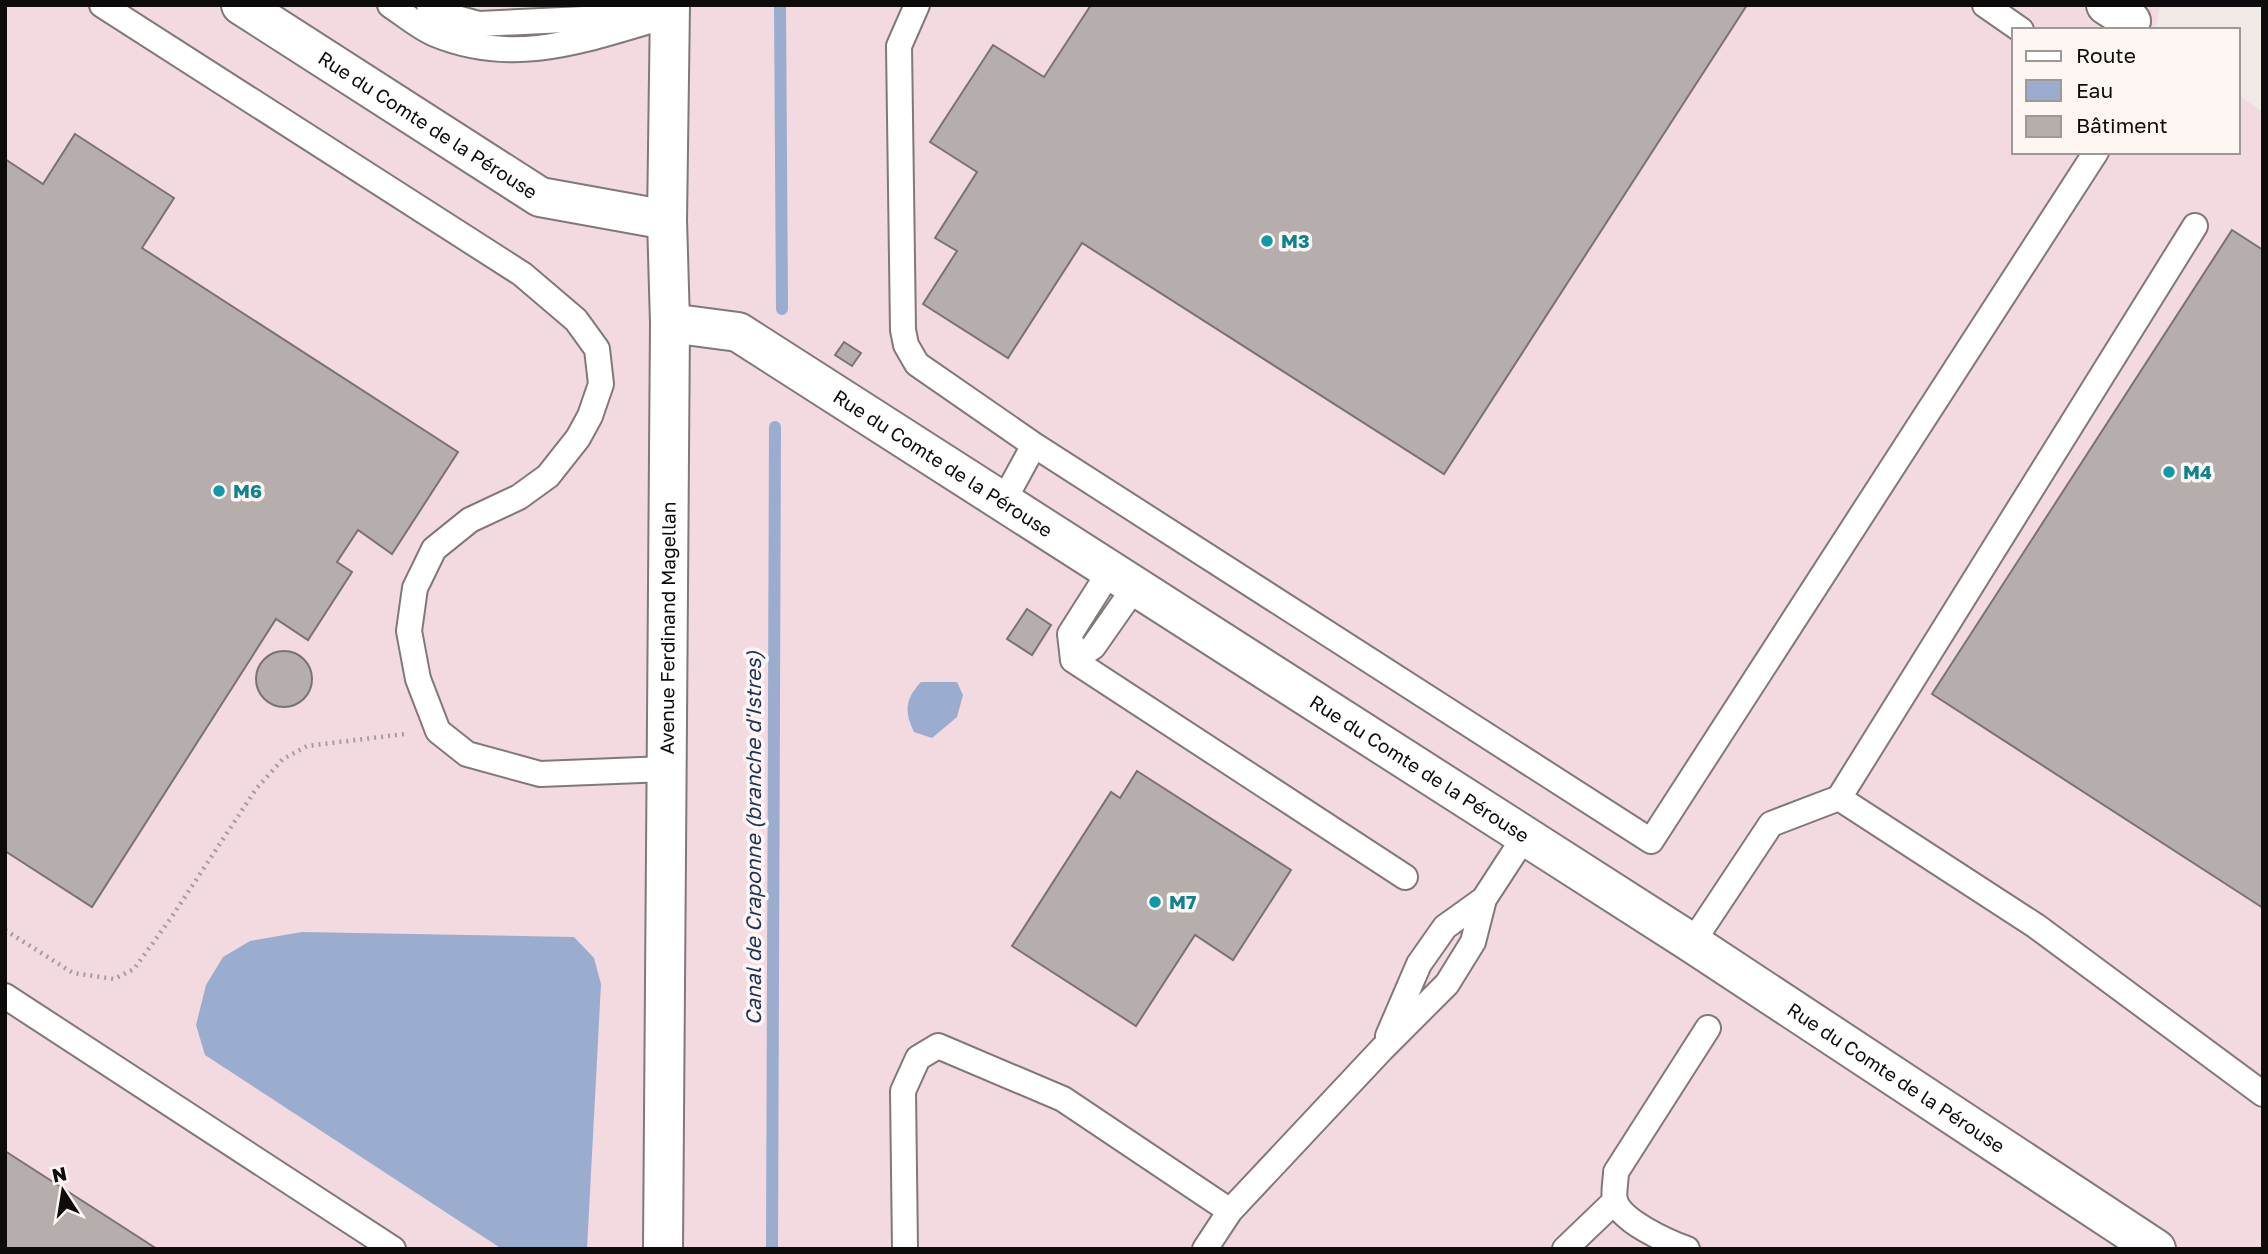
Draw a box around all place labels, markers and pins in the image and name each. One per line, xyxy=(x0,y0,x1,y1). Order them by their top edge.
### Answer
place label: M3 xyxy=(1281,229,1310,252)
marker: M3 xyxy=(1259,233,1275,249)
place label: M4 xyxy=(2183,460,2212,483)
marker: M4 xyxy=(2161,464,2177,480)
place label: M6 xyxy=(233,479,262,502)
marker: M6 xyxy=(211,483,227,499)
place label: M7 xyxy=(1169,890,1196,913)
marker: M7 xyxy=(1147,894,1163,910)

